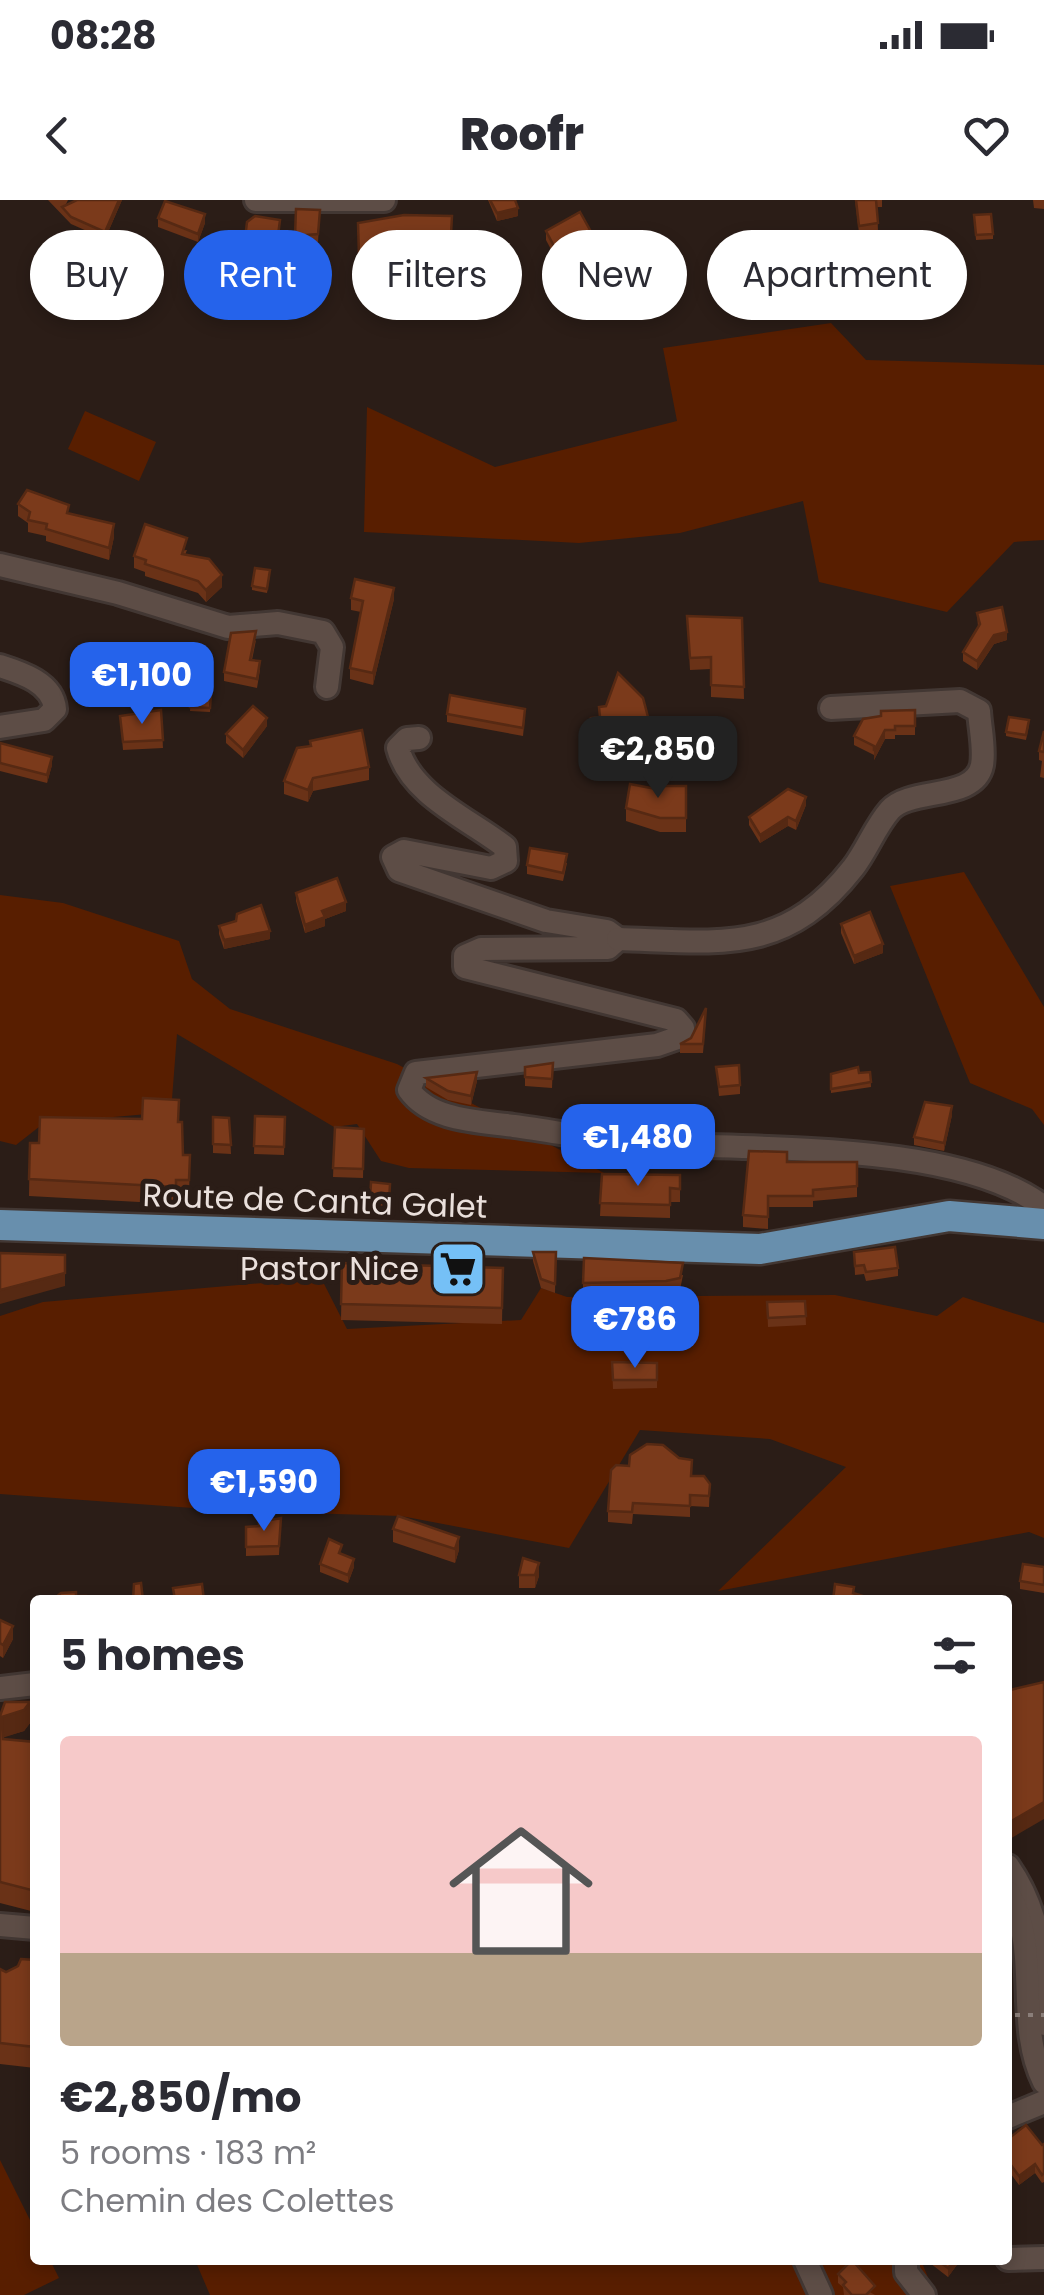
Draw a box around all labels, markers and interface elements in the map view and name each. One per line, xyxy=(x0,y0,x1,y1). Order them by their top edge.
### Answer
text: 08:28 xyxy=(50,9,157,62)
text: Roofr xyxy=(460,103,584,166)
icon: back xyxy=(30,108,85,163)
icon: heart xyxy=(959,108,1014,163)
chip: Buy xyxy=(30,230,164,320)
chip: Rent xyxy=(184,230,332,320)
chip: Filters xyxy=(352,230,522,320)
chip: New xyxy=(542,230,687,320)
chip: Apartment xyxy=(707,230,967,320)
pin: €1,100 xyxy=(61,642,223,727)
text: €1,100 xyxy=(92,652,192,697)
pin: €2,850 xyxy=(577,716,739,801)
text: €2,850 xyxy=(600,726,716,771)
pin: €1,480 xyxy=(557,1104,719,1189)
text: €1,480 xyxy=(583,1114,693,1159)
street label: Route de Canta Galet xyxy=(142,1172,488,1229)
supermarket icon: Pastor Nice xyxy=(428,1239,488,1299)
place label: Pastor Nice xyxy=(240,1246,419,1291)
pin: €786 xyxy=(576,1286,694,1371)
text: €786 xyxy=(593,1296,677,1341)
pin: €1,590 xyxy=(183,1449,345,1534)
text: €1,590 xyxy=(210,1459,318,1504)
text: 5 homes xyxy=(60,1626,245,1685)
icon: filters xyxy=(927,1628,982,1683)
icon: home xyxy=(431,1801,611,1981)
text: €2,850/mo xyxy=(60,2068,302,2127)
text: 5 rooms · 183 m² xyxy=(60,2130,316,2175)
text: Chemin des Colettes xyxy=(60,2178,394,2223)

